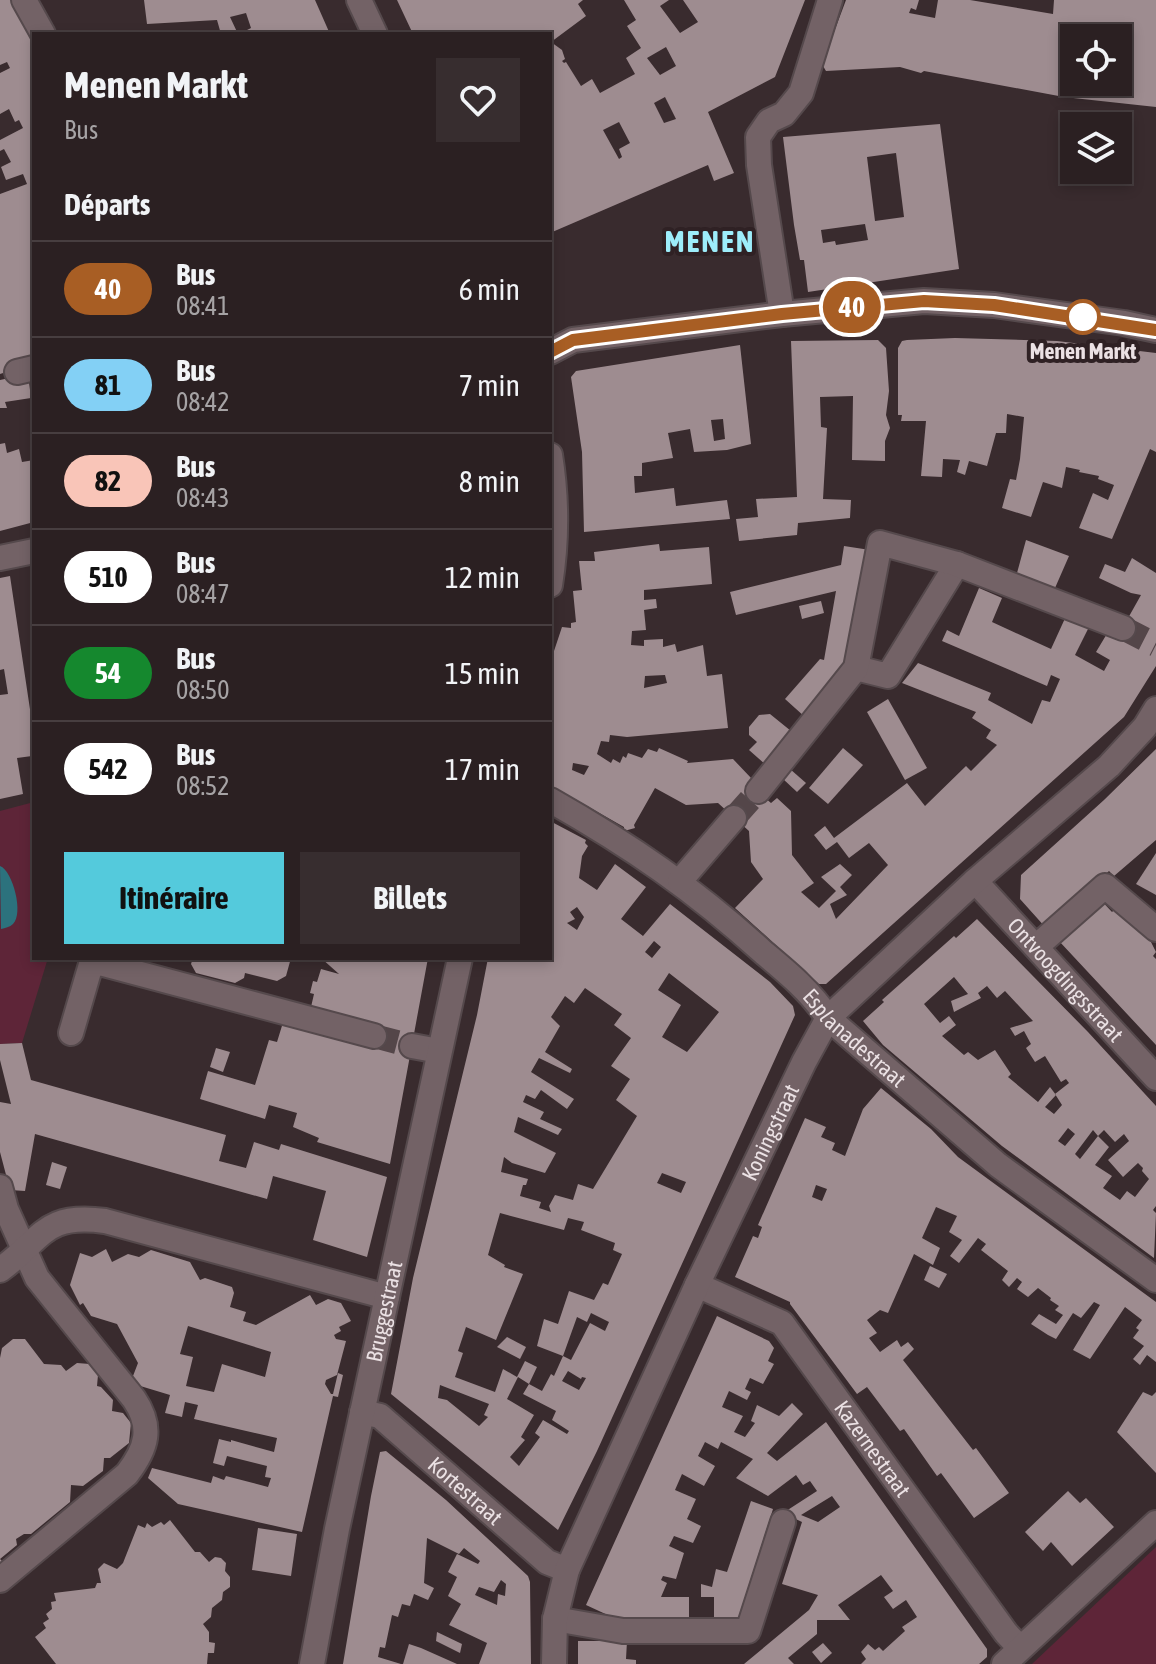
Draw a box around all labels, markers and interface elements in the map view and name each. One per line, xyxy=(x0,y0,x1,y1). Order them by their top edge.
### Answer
map controls xyxy=(1060,24,1132,184)
button: locate xyxy=(1060,24,1132,96)
button: heart xyxy=(436,58,520,142)
text: Menen Markt xyxy=(64,63,248,106)
button: layers xyxy=(1060,112,1132,184)
text: Bus xyxy=(64,115,98,145)
text: Départs xyxy=(64,187,150,221)
district label: MENEN xyxy=(664,224,756,258)
text: Bus xyxy=(176,257,215,291)
text: 6 min xyxy=(459,272,520,306)
text: 40 xyxy=(95,273,121,305)
line badge: 40 xyxy=(816,281,888,333)
text: 08:41 xyxy=(176,291,230,321)
text: 40 xyxy=(839,291,865,323)
marker: Menen Markt xyxy=(1066,300,1100,334)
place label: Menen Markt xyxy=(1030,338,1137,364)
text: Bus xyxy=(176,353,215,387)
text: 7 min xyxy=(459,368,520,402)
text: 81 xyxy=(95,369,121,401)
text: 08:42 xyxy=(176,387,230,417)
text: Bus xyxy=(176,449,215,483)
text: 8 min xyxy=(459,464,520,498)
text: 82 xyxy=(95,465,121,497)
text: 08:43 xyxy=(176,483,230,513)
text: Bus xyxy=(176,545,215,579)
text: 12 min xyxy=(445,560,520,594)
text: 510 xyxy=(88,561,128,593)
text: 08:47 xyxy=(176,579,230,609)
text: Bus xyxy=(176,641,215,675)
text: 15 min xyxy=(445,656,520,690)
text: 54 xyxy=(95,657,121,689)
text: 08:50 xyxy=(176,675,230,705)
text: Bus xyxy=(176,737,215,771)
text: 17 min xyxy=(445,752,520,786)
text: 542 xyxy=(88,753,128,785)
text: 08:52 xyxy=(176,771,230,801)
button: Itinéraire xyxy=(64,852,284,944)
button: Billets xyxy=(300,852,520,944)
street label: Ontvoogdingsstraat xyxy=(1002,912,1129,1047)
street label: Esplanadestraat xyxy=(798,983,911,1092)
street label: Koningstraat xyxy=(736,1080,804,1185)
street label: Bruggestraat xyxy=(360,1258,407,1364)
street label: Kazernestraat xyxy=(829,1395,916,1502)
street label: Kortestraat xyxy=(423,1451,508,1530)

